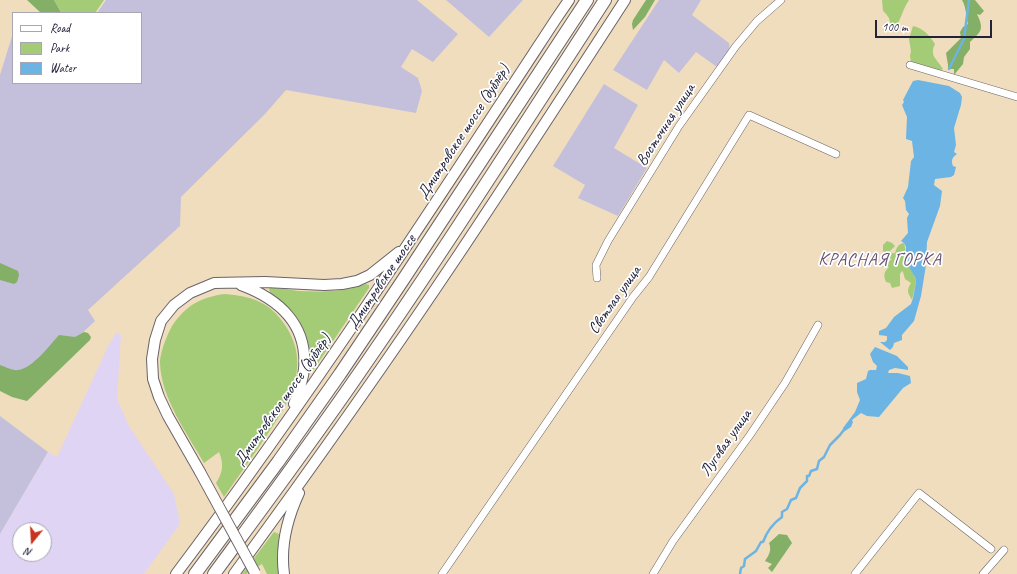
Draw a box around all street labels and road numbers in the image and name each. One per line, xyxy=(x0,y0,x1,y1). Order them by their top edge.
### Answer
street label: Дмитровское шоссе (дублёр) xyxy=(413,61,515,203)
street label: Восточная улица xyxy=(632,80,700,170)
street label: Дмитровское шоссе xyxy=(343,231,421,333)
street label: Светлая улица xyxy=(585,262,645,338)
street label: Дмитровское шоссе (дублёр) xyxy=(230,331,336,469)
street label: Луговая улица xyxy=(696,406,756,480)

